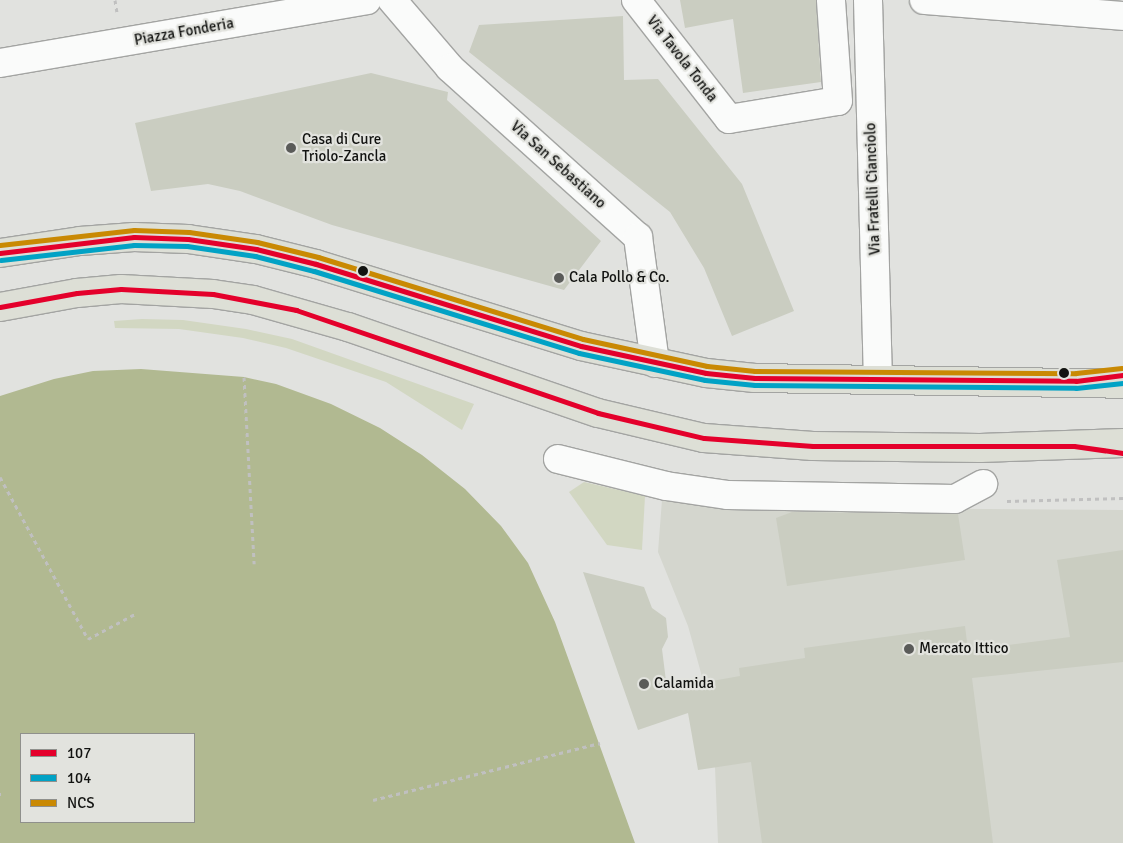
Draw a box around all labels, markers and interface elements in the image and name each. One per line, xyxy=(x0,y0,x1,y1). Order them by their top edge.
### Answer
street label: Via Tavola Tonda xyxy=(643,12,721,106)
street label: Piazza Fonderia xyxy=(133,14,235,50)
street label: Via San Sebastiano xyxy=(507,118,609,212)
street label: Via Fratelli Cianciolo xyxy=(862,122,884,256)
place label: Casa di Cure Triolo-Zancla xyxy=(302,130,386,165)
marker: Casa di Cure Triolo-Zancla xyxy=(284,141,298,155)
unlabelled marker xyxy=(358,266,368,276)
place label: Cala Pollo & Co. xyxy=(569,269,670,287)
marker: Cala Pollo & Co. xyxy=(553,272,565,284)
unlabelled marker xyxy=(1059,368,1069,378)
place label: Mercato Ittico xyxy=(919,640,1008,658)
marker: Mercato Ittico xyxy=(903,643,915,655)
place label: Calamida xyxy=(654,675,714,693)
marker: Calamida xyxy=(638,678,650,690)
legend xyxy=(20,733,195,823)
text: 107 xyxy=(67,744,91,762)
text: 104 xyxy=(67,769,91,787)
text: NCS xyxy=(67,794,95,812)

